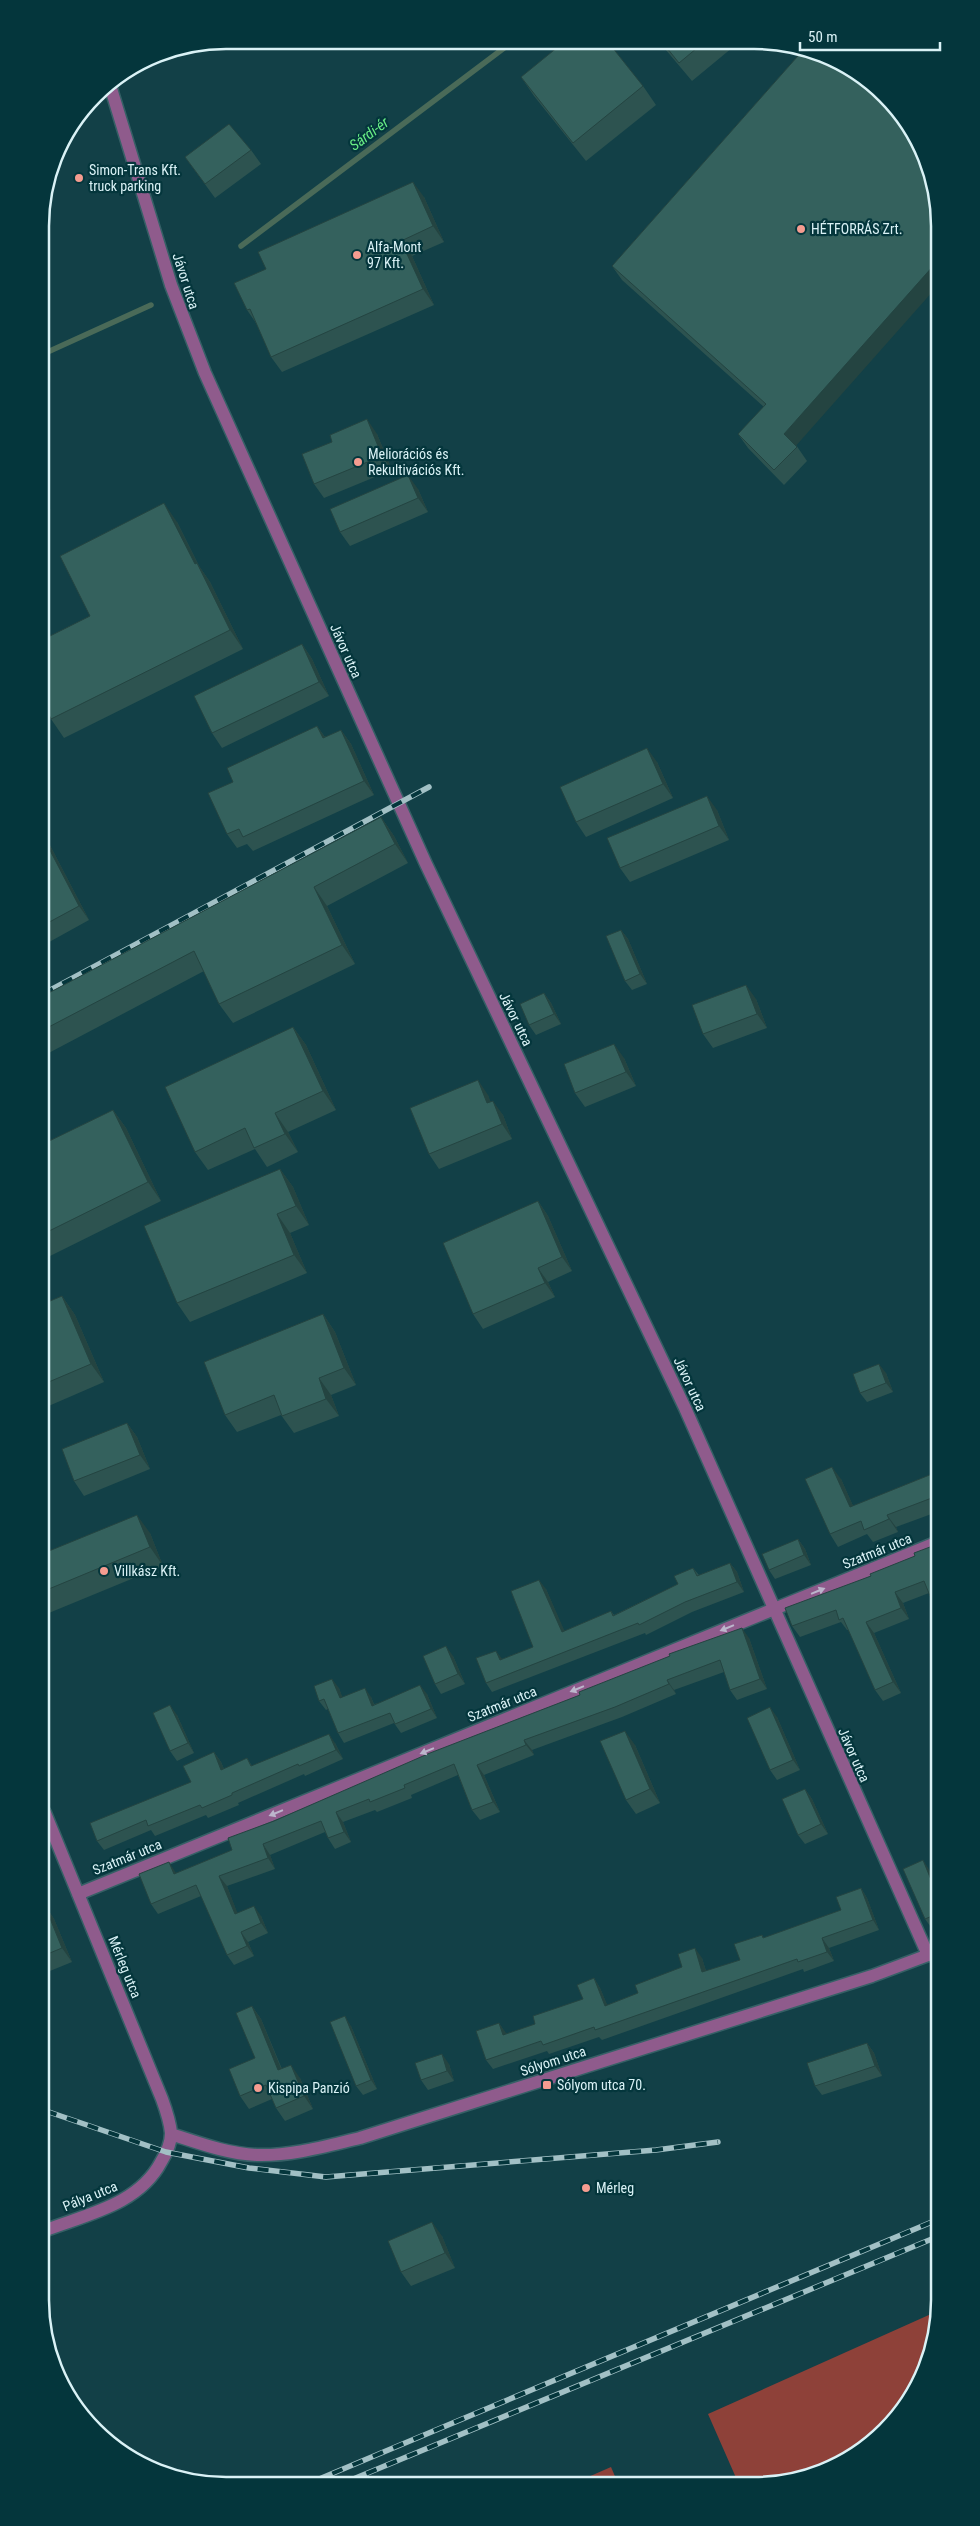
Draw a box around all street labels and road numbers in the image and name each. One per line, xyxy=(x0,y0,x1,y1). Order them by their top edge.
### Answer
street label: Jávor utca xyxy=(169,251,203,311)
street label: Jávor utca xyxy=(327,621,365,681)
street label: Jávor utca xyxy=(496,989,536,1049)
street label: Jávor utca xyxy=(671,1354,709,1414)
street label: Szatmár utca xyxy=(840,1530,914,1572)
street label: Szatmár utca xyxy=(465,1683,539,1725)
street label: Jávor utca xyxy=(835,1725,873,1785)
street label: Szatmár utca xyxy=(90,1836,164,1878)
street label: Mérleg utca xyxy=(105,1934,145,2000)
street label: Sólyom utca xyxy=(518,2043,588,2079)
street label: Pálya utca xyxy=(60,2178,120,2214)

